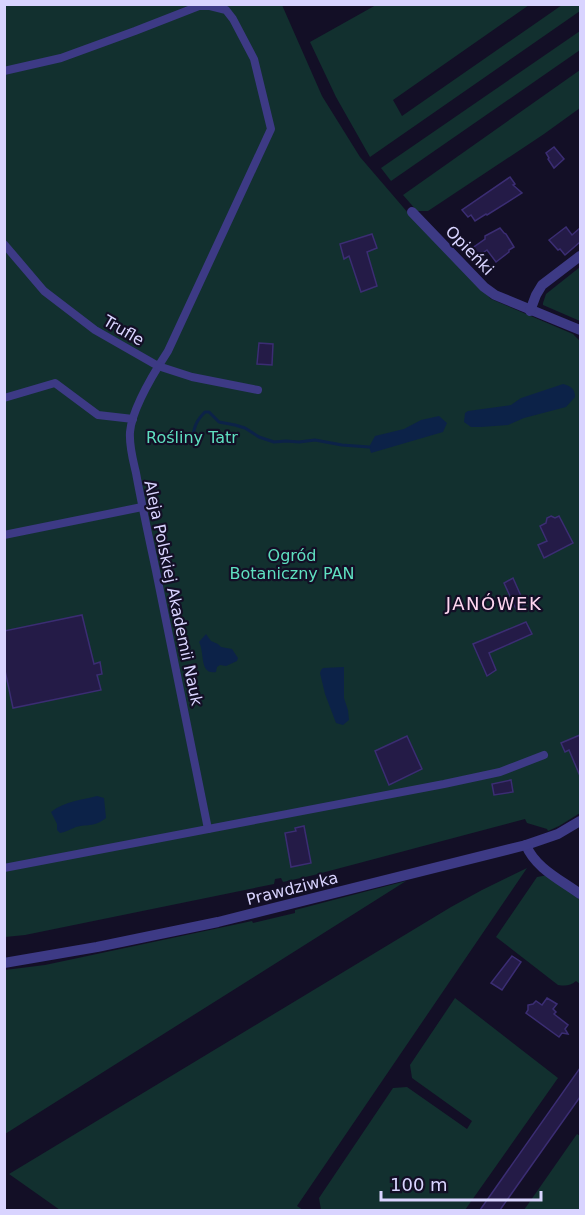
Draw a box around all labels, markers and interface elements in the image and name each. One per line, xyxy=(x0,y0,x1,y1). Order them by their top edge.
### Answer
street label: Opieńki xyxy=(442,222,498,279)
street label: Trufle xyxy=(99,311,148,350)
park label: Rośliny Tatr xyxy=(146,428,238,447)
street label: Aleja Polskiej Akademii Nauk xyxy=(140,479,207,708)
park label: Ogród Botaniczny PAN xyxy=(230,546,354,583)
district label: JANÓWEK xyxy=(445,593,542,614)
street label: Prawdziwka xyxy=(244,868,340,909)
scale bar xyxy=(381,1164,542,1202)
text: 100 m xyxy=(390,1174,448,1195)

